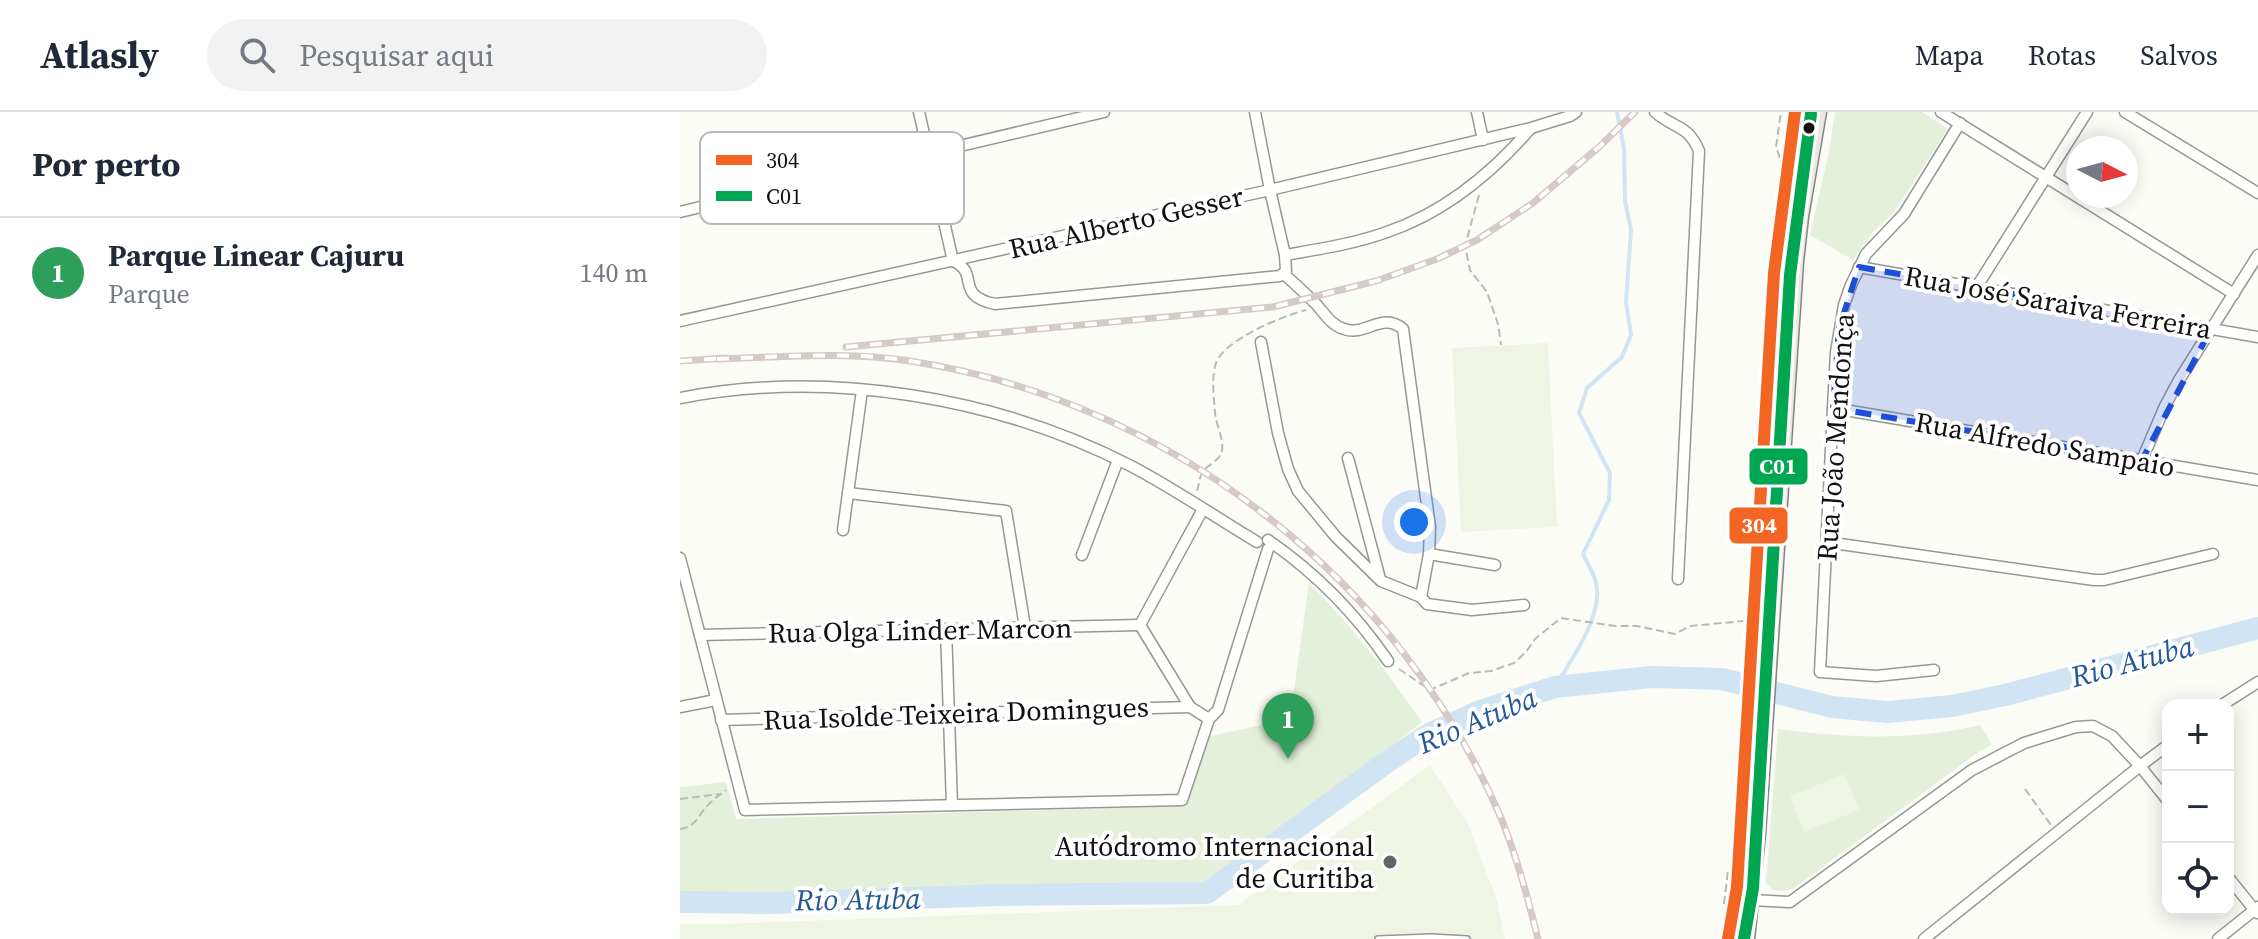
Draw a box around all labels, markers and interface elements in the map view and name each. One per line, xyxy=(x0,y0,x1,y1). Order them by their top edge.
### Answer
search box xyxy=(207,19,767,91)
text: Atlasly xyxy=(40,29,159,81)
icon: search xyxy=(235,33,279,77)
text: Pesquisar aqui xyxy=(299,35,494,76)
text: Mapa xyxy=(1915,36,1984,74)
text: Rotas xyxy=(2028,36,2096,74)
text: Salvos xyxy=(2140,36,2218,74)
unlabelled marker xyxy=(1801,120,1817,136)
legend xyxy=(700,132,964,224)
north arrow xyxy=(2066,136,2138,208)
text: Por perto xyxy=(32,141,180,187)
text: 304 xyxy=(766,145,799,175)
street label: Rua Alberto Gesser xyxy=(1005,177,1247,267)
text: C01 xyxy=(766,181,802,211)
text: Parque Linear Cajuru xyxy=(108,235,404,276)
text: 1 xyxy=(51,255,65,291)
text: 140 m xyxy=(580,255,648,291)
street label: Rua José Saraiva Ferreira xyxy=(1902,256,2215,348)
text: Parque xyxy=(108,276,190,312)
street label: Rua João Mendonça xyxy=(1807,311,1863,562)
street label: Rua Alfredo Sampaio xyxy=(1912,402,2178,486)
line badge: C01 xyxy=(1748,447,1809,486)
text: C01 xyxy=(1759,451,1797,481)
your location xyxy=(1394,502,1434,542)
line badge: 304 xyxy=(1728,506,1789,545)
text: 304 xyxy=(1741,510,1777,540)
street label: Rua Olga Linder Marcon xyxy=(767,608,1073,652)
water label: Rio Atuba xyxy=(2065,625,2198,697)
water label: Rio Atuba xyxy=(1410,676,1543,764)
street label: Rua Isolde Teixeira Domingues xyxy=(762,687,1150,739)
pin: 1 xyxy=(1262,693,1314,759)
map controls xyxy=(2162,699,2234,915)
button: + xyxy=(2162,699,2234,771)
button: − xyxy=(2162,771,2234,843)
place label: Autódromo Internacional de Curitiba xyxy=(1055,827,1375,897)
button: locate xyxy=(2162,843,2234,915)
marker: Autódromo Internacional de Curitiba xyxy=(1381,853,1399,871)
water label: Rio Atuba xyxy=(794,877,922,921)

